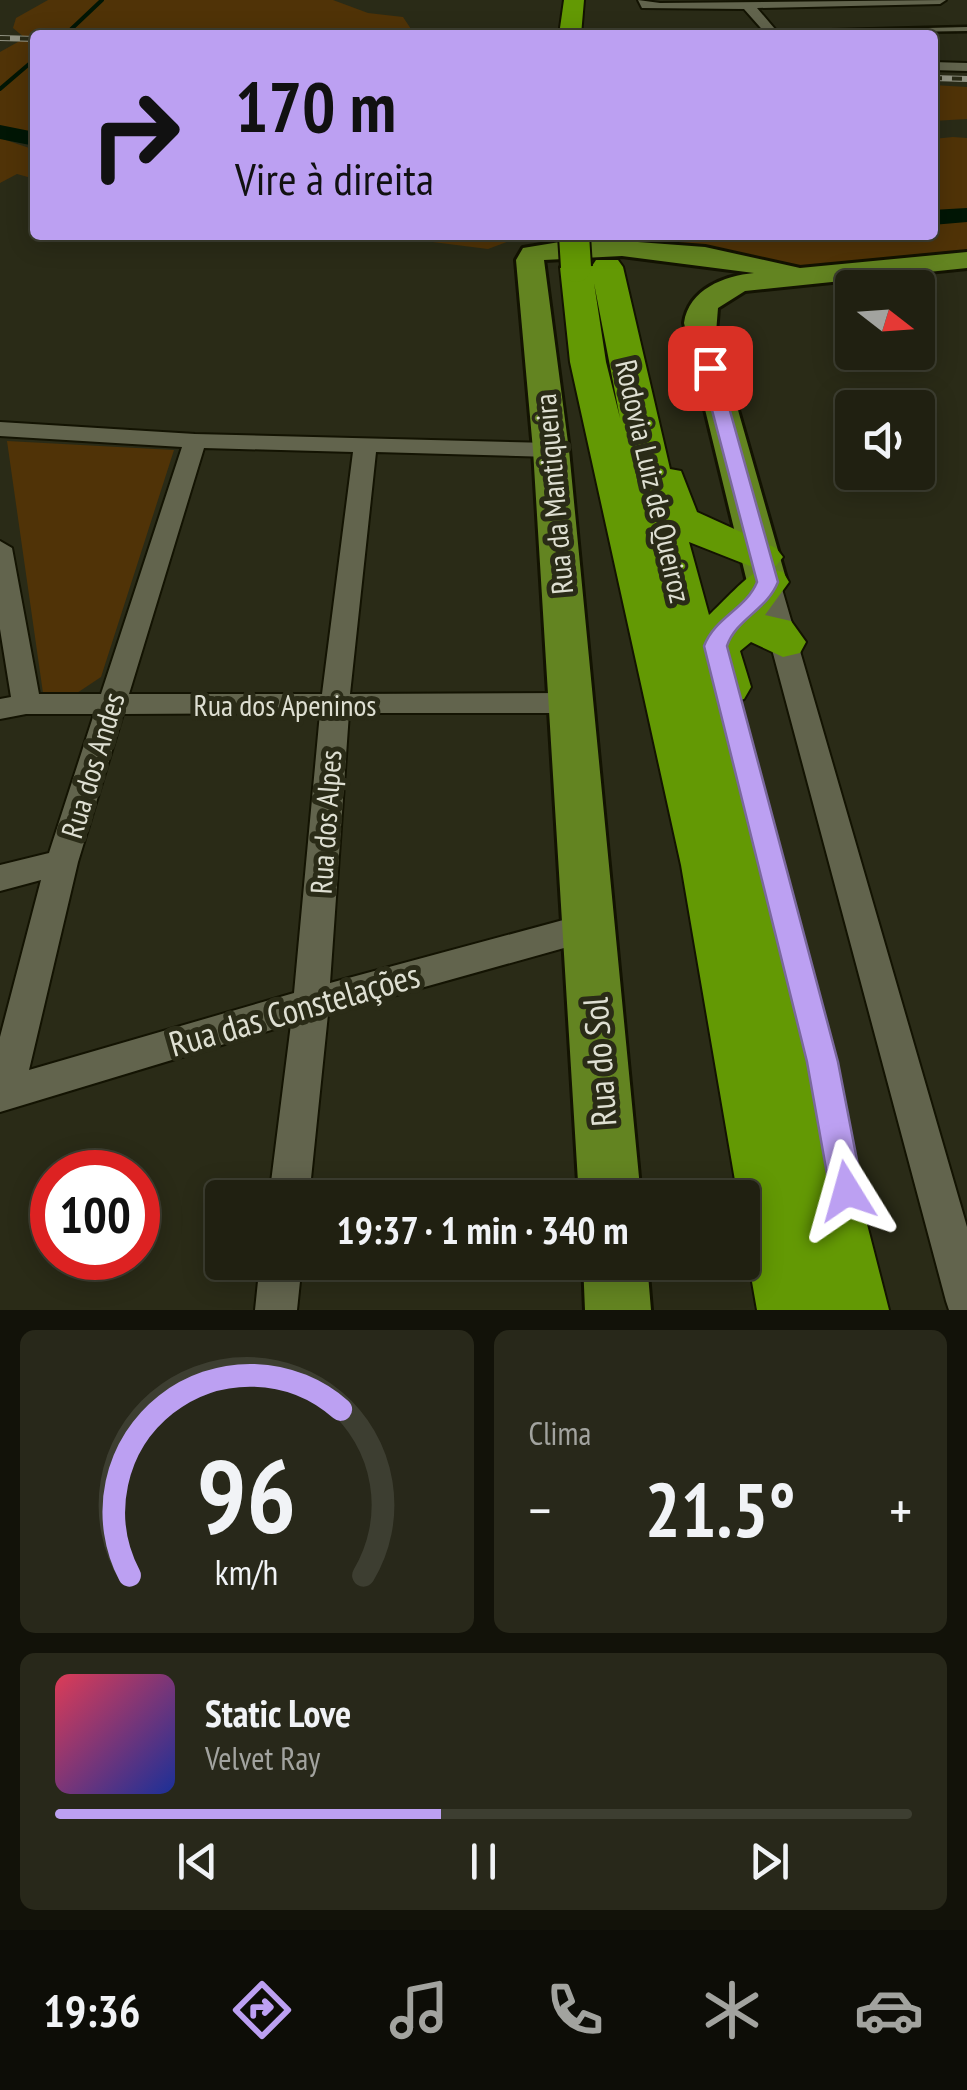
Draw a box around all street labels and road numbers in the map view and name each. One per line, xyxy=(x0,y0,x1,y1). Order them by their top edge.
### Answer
street label: Rodovia Luiz de Queiroz xyxy=(607,356,701,606)
street label: Rua da Mantiqueira xyxy=(525,392,581,596)
street label: Rua dos Apeninos xyxy=(194,685,377,724)
street label: Rua dos Andes xyxy=(51,687,133,843)
street label: Rua dos Alpes xyxy=(301,749,349,895)
street label: Rua das Constelações xyxy=(163,951,425,1067)
street label: Rua do Sol xyxy=(572,996,626,1128)

